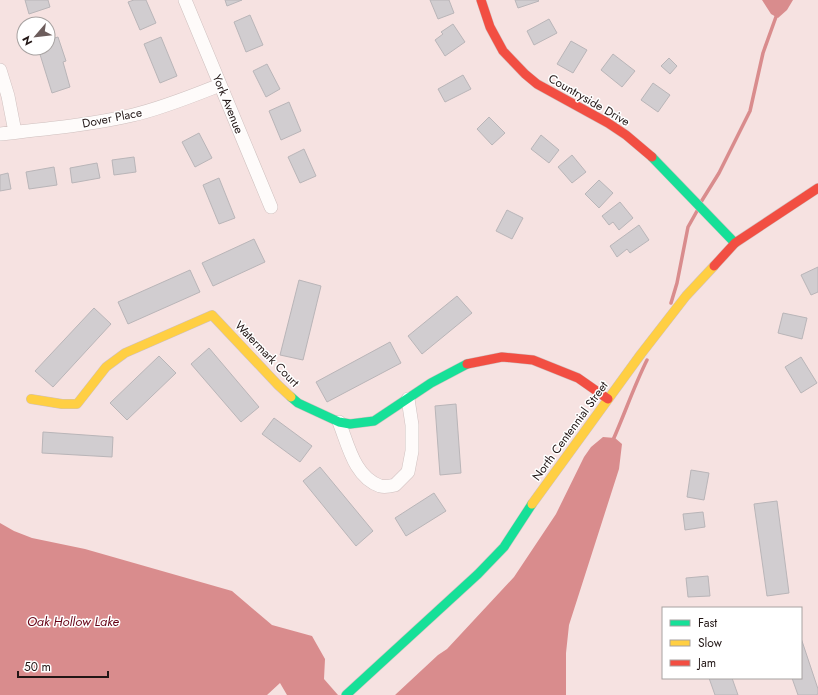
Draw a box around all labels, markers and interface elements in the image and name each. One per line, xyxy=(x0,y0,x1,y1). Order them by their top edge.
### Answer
north arrow xyxy=(16,16,56,56)
text: N xyxy=(18,33,36,48)
street label: Countryside Drive xyxy=(545,69,633,131)
street label: York Avenue xyxy=(208,72,248,136)
street label: Dover Place xyxy=(81,103,143,133)
street label: Watermark Court xyxy=(231,317,303,391)
street label: North Centennial Street xyxy=(528,377,612,484)
legend xyxy=(662,607,802,679)
water label: Oak Hollow Lake xyxy=(27,612,120,631)
text: Fast xyxy=(698,614,717,632)
text: Slow xyxy=(698,634,723,652)
scale bar xyxy=(18,653,108,679)
text: Jam xyxy=(696,654,716,672)
text: 50 m xyxy=(24,658,51,676)

